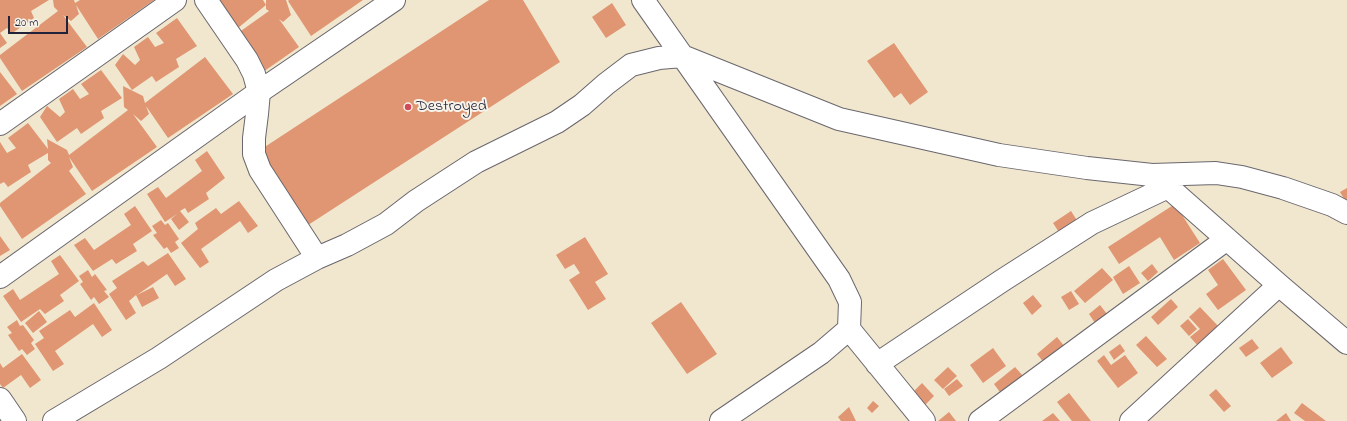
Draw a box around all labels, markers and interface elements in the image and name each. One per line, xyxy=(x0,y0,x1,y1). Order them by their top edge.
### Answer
scale bar xyxy=(10,8,70,34)
text: 20 m xyxy=(15,14,38,32)
place label: Destroyed xyxy=(416,97,487,117)
marker: Destroyed xyxy=(403,102,413,112)

